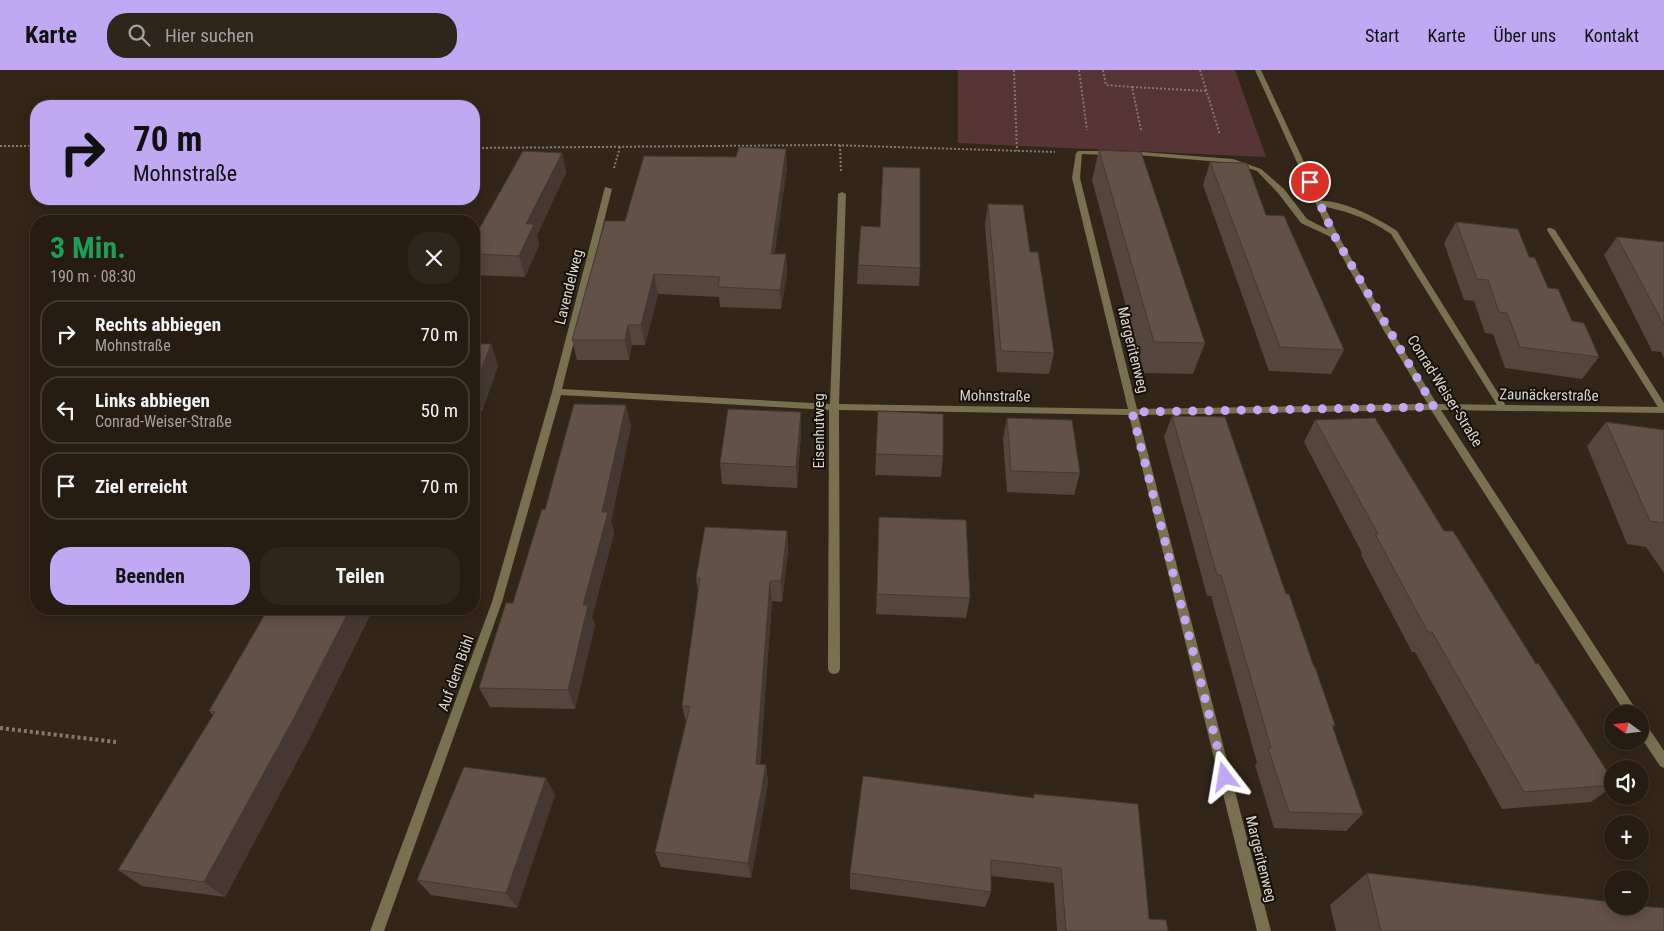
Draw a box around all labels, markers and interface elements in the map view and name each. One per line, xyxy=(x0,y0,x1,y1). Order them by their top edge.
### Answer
search box xyxy=(107,13,457,58)
text: Karte xyxy=(25,21,77,49)
icon: search xyxy=(125,21,153,49)
text: Hier suchen xyxy=(165,24,254,47)
text: Start xyxy=(1365,25,1399,46)
text: Karte xyxy=(1427,25,1466,46)
text: Über uns xyxy=(1494,25,1556,46)
text: Kontakt xyxy=(1584,25,1639,46)
text: 70 m xyxy=(133,119,202,160)
icon: right xyxy=(50,120,115,185)
text: Mohnstraße xyxy=(133,161,237,186)
pin xyxy=(1289,161,1331,203)
icon: arrive xyxy=(1296,168,1324,196)
text: 3 Min. xyxy=(50,230,126,265)
button: close xyxy=(408,232,460,284)
street label: Lavendelweg xyxy=(551,248,587,326)
text: 190 m · 08:30 xyxy=(50,267,136,286)
street label: Margeritenweg xyxy=(1114,305,1152,395)
text: Rechts abbiegen xyxy=(95,313,221,336)
icon: right xyxy=(52,320,80,348)
text: 70 m xyxy=(421,323,458,346)
street label: Conrad-Weiser-Straße xyxy=(1403,332,1487,450)
text: Mohnstraße xyxy=(95,336,171,355)
street label: Zaunäckerstraße xyxy=(1499,385,1599,405)
street label: Mohnstraße xyxy=(959,386,1031,406)
text: Links abbiegen xyxy=(95,389,210,412)
street label: Eisenhutweg xyxy=(810,393,828,469)
icon: left xyxy=(52,396,80,424)
text: 50 m xyxy=(421,399,458,422)
text: Conrad-Weiser-Straße xyxy=(95,412,232,431)
icon: arrive xyxy=(52,472,80,500)
text: Ziel erreicht xyxy=(95,475,187,498)
text: 70 m xyxy=(421,475,458,498)
button: Beenden xyxy=(50,547,250,605)
button: Teilen xyxy=(260,547,460,605)
street label: Auf dem Bühl xyxy=(434,633,478,713)
north arrow xyxy=(1604,705,1649,750)
map controls xyxy=(1604,705,1649,915)
position arrow xyxy=(1198,750,1250,802)
button: sound xyxy=(1604,760,1649,805)
street label: Margeritenweg xyxy=(1242,814,1280,904)
button: + xyxy=(1604,815,1649,860)
button: − xyxy=(1604,870,1649,915)

